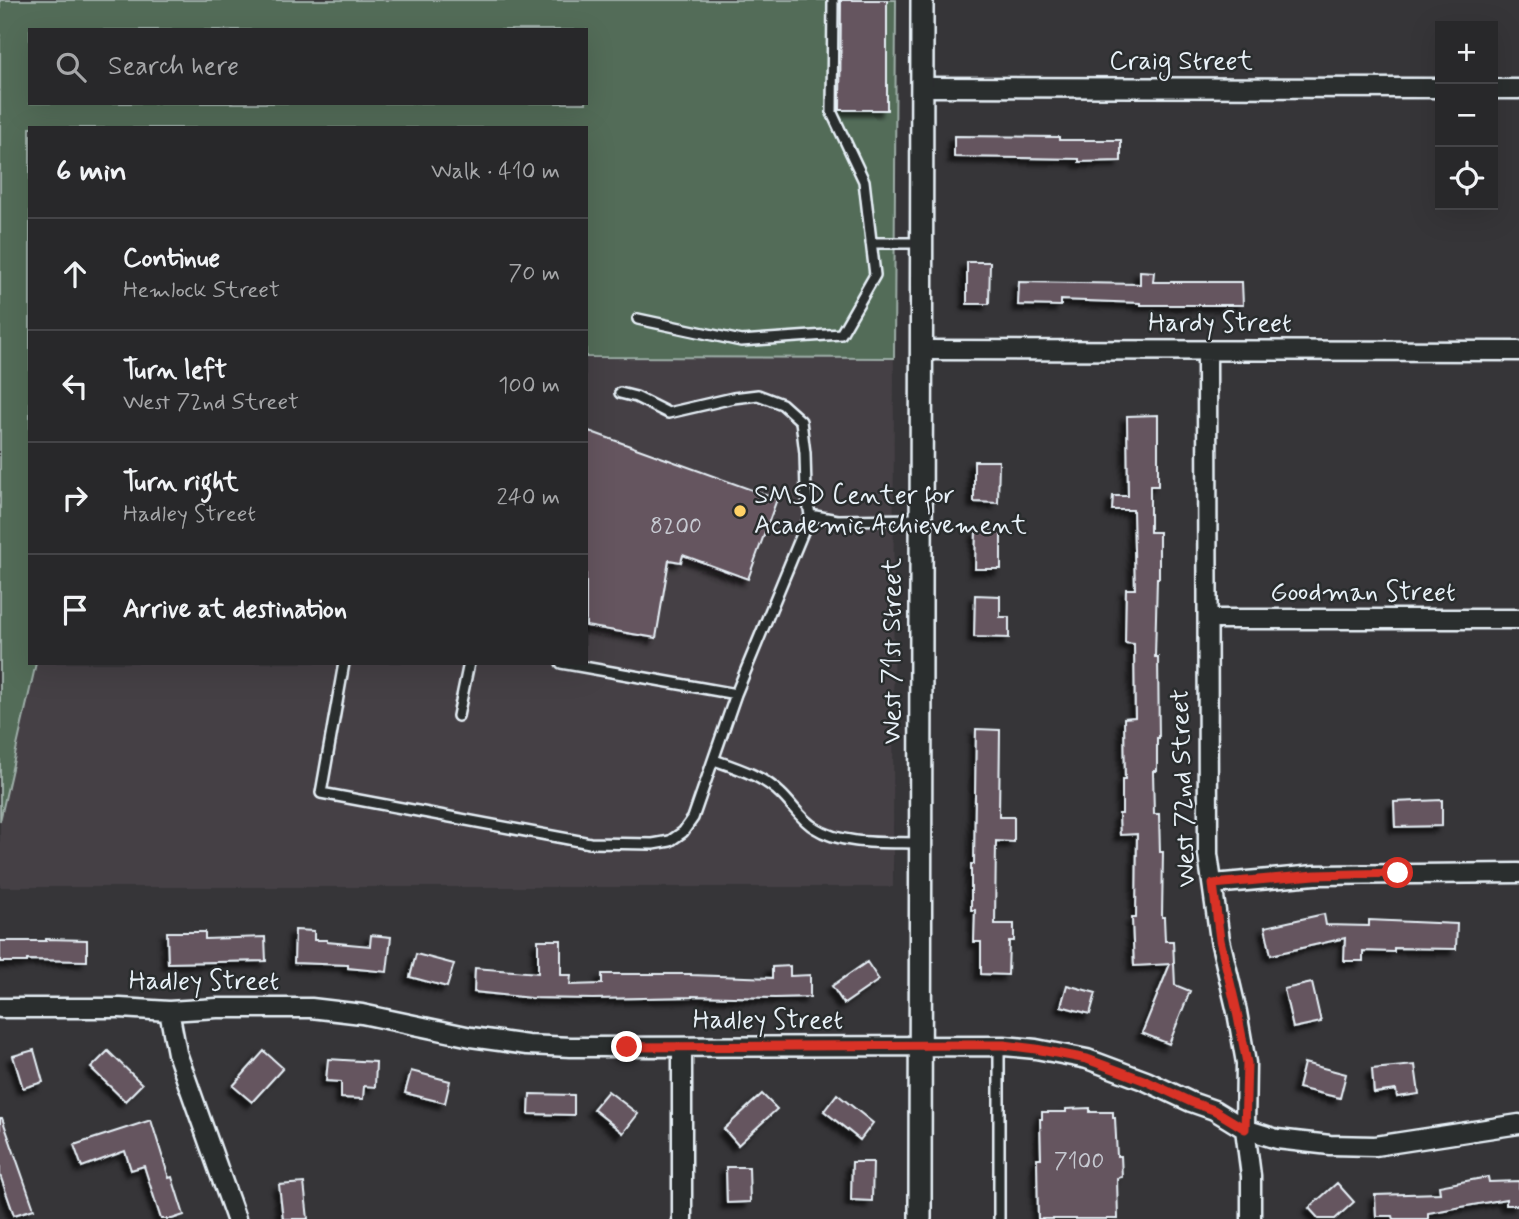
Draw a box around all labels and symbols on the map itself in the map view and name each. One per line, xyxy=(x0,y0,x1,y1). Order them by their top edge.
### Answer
street label: Craig Street xyxy=(1109,45,1253,81)
street label: Hardy Street xyxy=(1148,307,1292,341)
place label: SMSD Center for Academic Achievement xyxy=(754,479,1027,543)
marker: SMSD Center for Academic Achievement xyxy=(732,503,748,519)
house number: 8200 xyxy=(650,512,702,542)
street label: West 71st Street xyxy=(876,558,910,744)
street label: Goodman Street xyxy=(1270,576,1456,610)
street label: West 72nd Street xyxy=(1164,688,1204,888)
route start xyxy=(1382,857,1413,888)
street label: Hadley Street xyxy=(129,965,279,999)
street label: Hadley Street xyxy=(693,1004,843,1038)
route end xyxy=(611,1031,642,1062)
house number: 7100 xyxy=(1054,1147,1104,1177)

